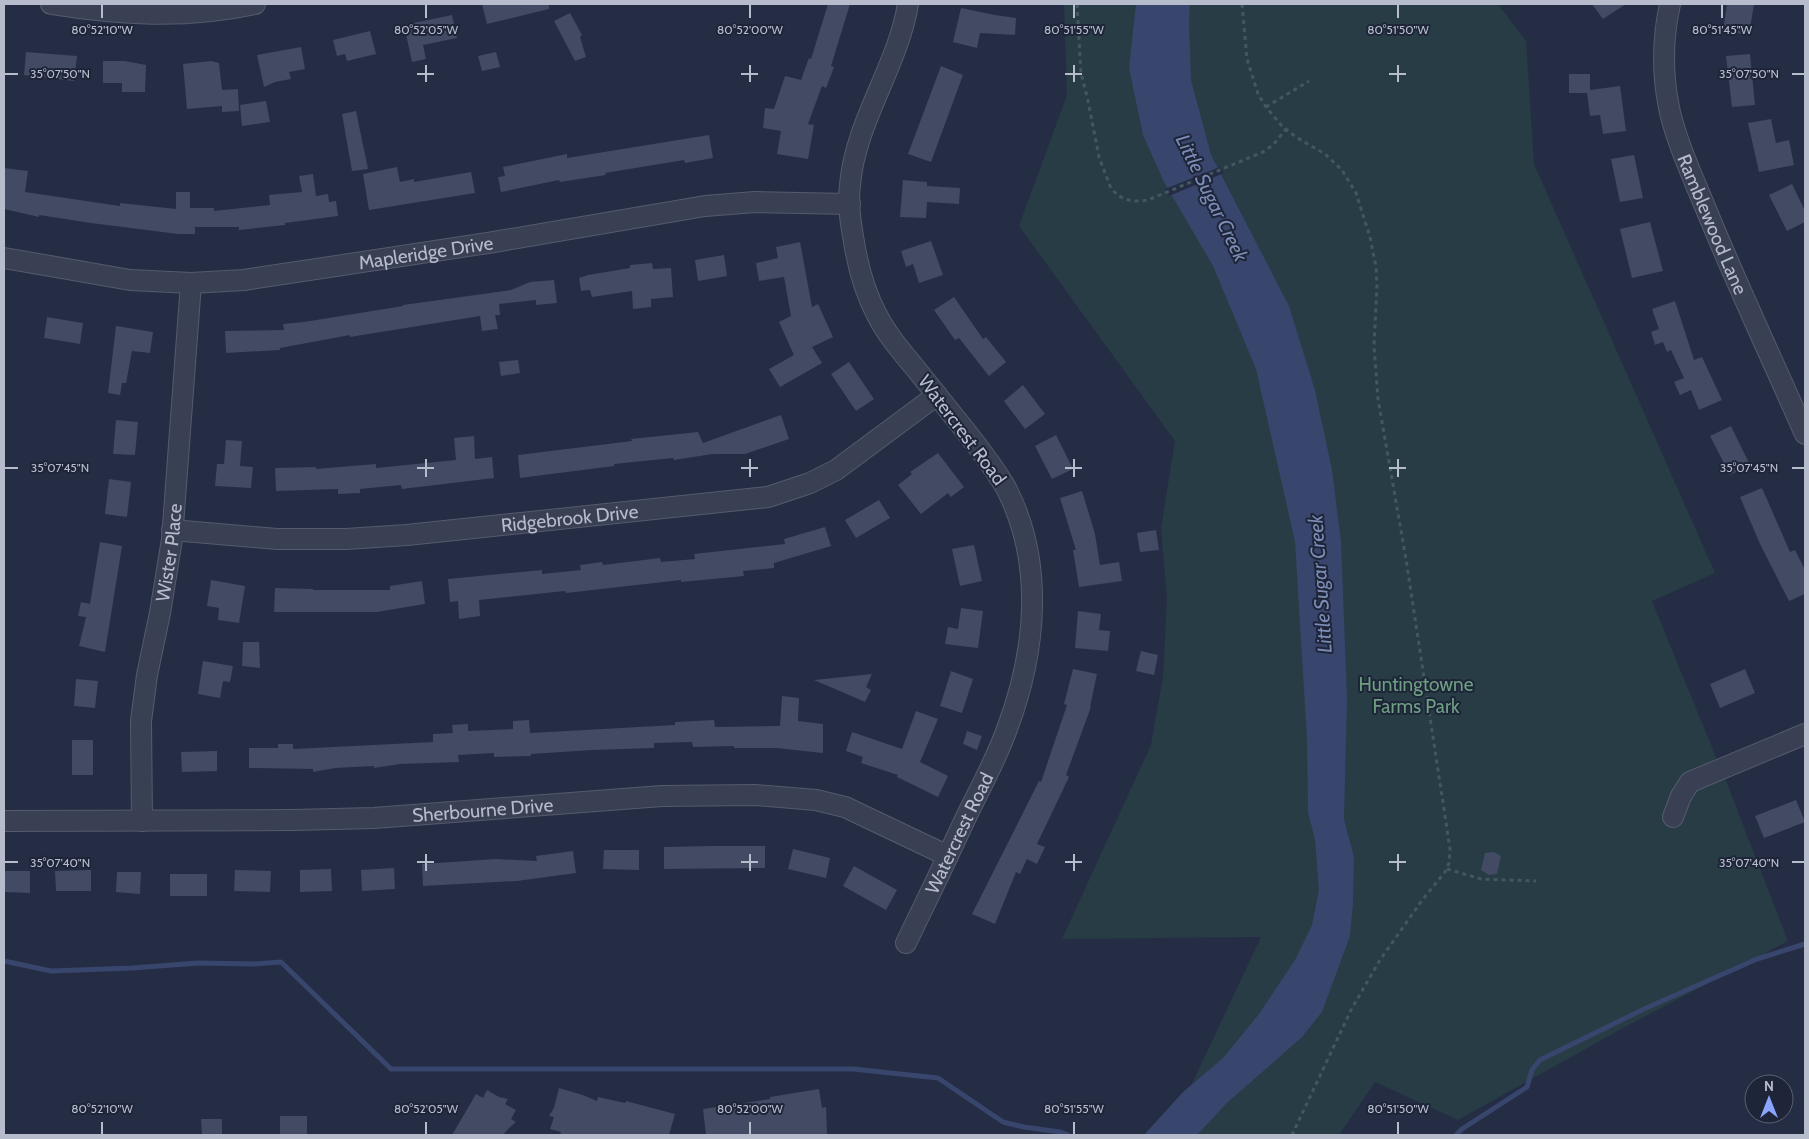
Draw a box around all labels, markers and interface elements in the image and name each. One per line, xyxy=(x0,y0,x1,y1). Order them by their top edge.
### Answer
text: 80°52'10"W xyxy=(71,22,133,37)
text: 80°52'05"W xyxy=(394,22,459,37)
text: 80°52'00"W xyxy=(717,22,784,37)
text: 80°51'55"W xyxy=(1044,22,1105,37)
text: 80°51'50"W xyxy=(1367,22,1429,37)
text: 80°51'45"W xyxy=(1692,22,1753,37)
text: 35°07'50"N xyxy=(30,66,90,81)
text: 35°07'50"N xyxy=(1719,66,1779,81)
water label: Little Sugar Creek xyxy=(1171,131,1254,267)
street label: Ramblewood Lane xyxy=(1673,151,1753,298)
street label: Mapleridge Drive xyxy=(357,231,495,274)
street label: Watercrest Road xyxy=(913,370,1011,490)
text: 35°07'45"N xyxy=(31,460,89,475)
text: 35°07'45"N xyxy=(1720,460,1778,475)
street label: Ridgebrook Drive xyxy=(500,499,640,537)
street label: Wister Place xyxy=(151,502,186,603)
water label: Little Sugar Creek xyxy=(1303,513,1337,654)
park label: Huntingtowne Farms Park xyxy=(1359,673,1474,718)
street label: Watercrest Road xyxy=(920,769,998,898)
street label: Sherbourne Drive xyxy=(411,793,554,827)
text: 35°07'40"N xyxy=(30,855,90,870)
text: 35°07'40"N xyxy=(1719,855,1779,870)
north arrow xyxy=(1744,1074,1794,1124)
text: N xyxy=(1764,1077,1774,1095)
text: 80°52'10"W xyxy=(71,1101,133,1116)
text: 80°52'05"W xyxy=(394,1101,459,1116)
text: 80°52'00"W xyxy=(717,1101,784,1116)
text: 80°51'55"W xyxy=(1044,1101,1105,1116)
text: 80°51'50"W xyxy=(1367,1101,1429,1116)

